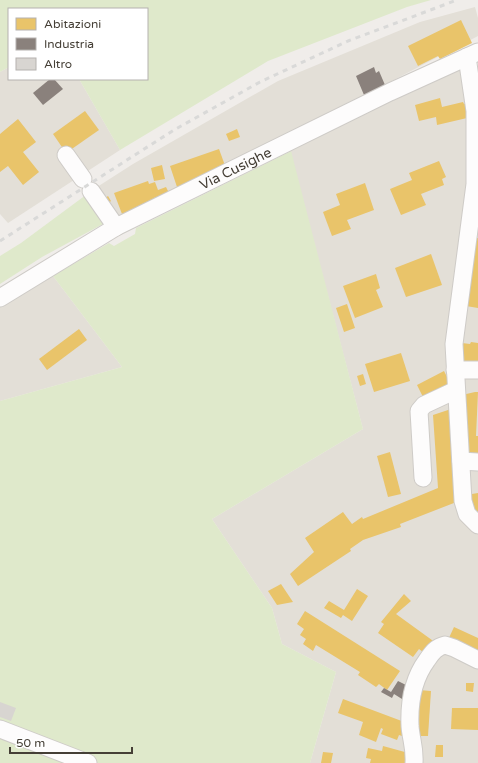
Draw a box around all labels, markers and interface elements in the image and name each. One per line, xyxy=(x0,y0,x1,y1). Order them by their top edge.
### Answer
legend xyxy=(8,8,148,80)
text: Abitazioni xyxy=(44,17,101,31)
text: Industria xyxy=(44,37,94,51)
text: Altro xyxy=(44,57,72,71)
street label: Via Cusighe xyxy=(197,144,274,194)
scale bar xyxy=(10,729,132,755)
text: 50 m xyxy=(16,736,45,750)

